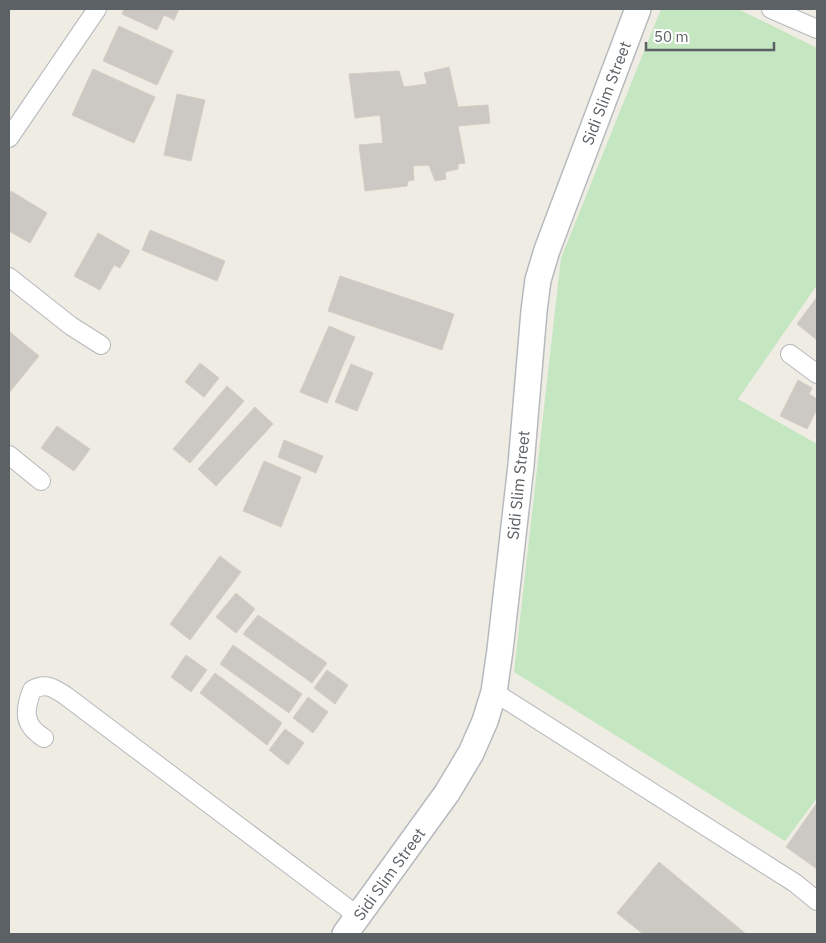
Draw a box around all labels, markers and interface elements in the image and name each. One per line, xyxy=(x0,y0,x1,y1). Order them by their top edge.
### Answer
scale bar xyxy=(646,20,774,52)
text: 50 m xyxy=(654,27,689,46)
street label: Sidi Slim Street xyxy=(577,38,635,148)
street label: Sidi Slim Street xyxy=(502,429,534,541)
street label: Sidi Slim Street xyxy=(349,824,429,924)

